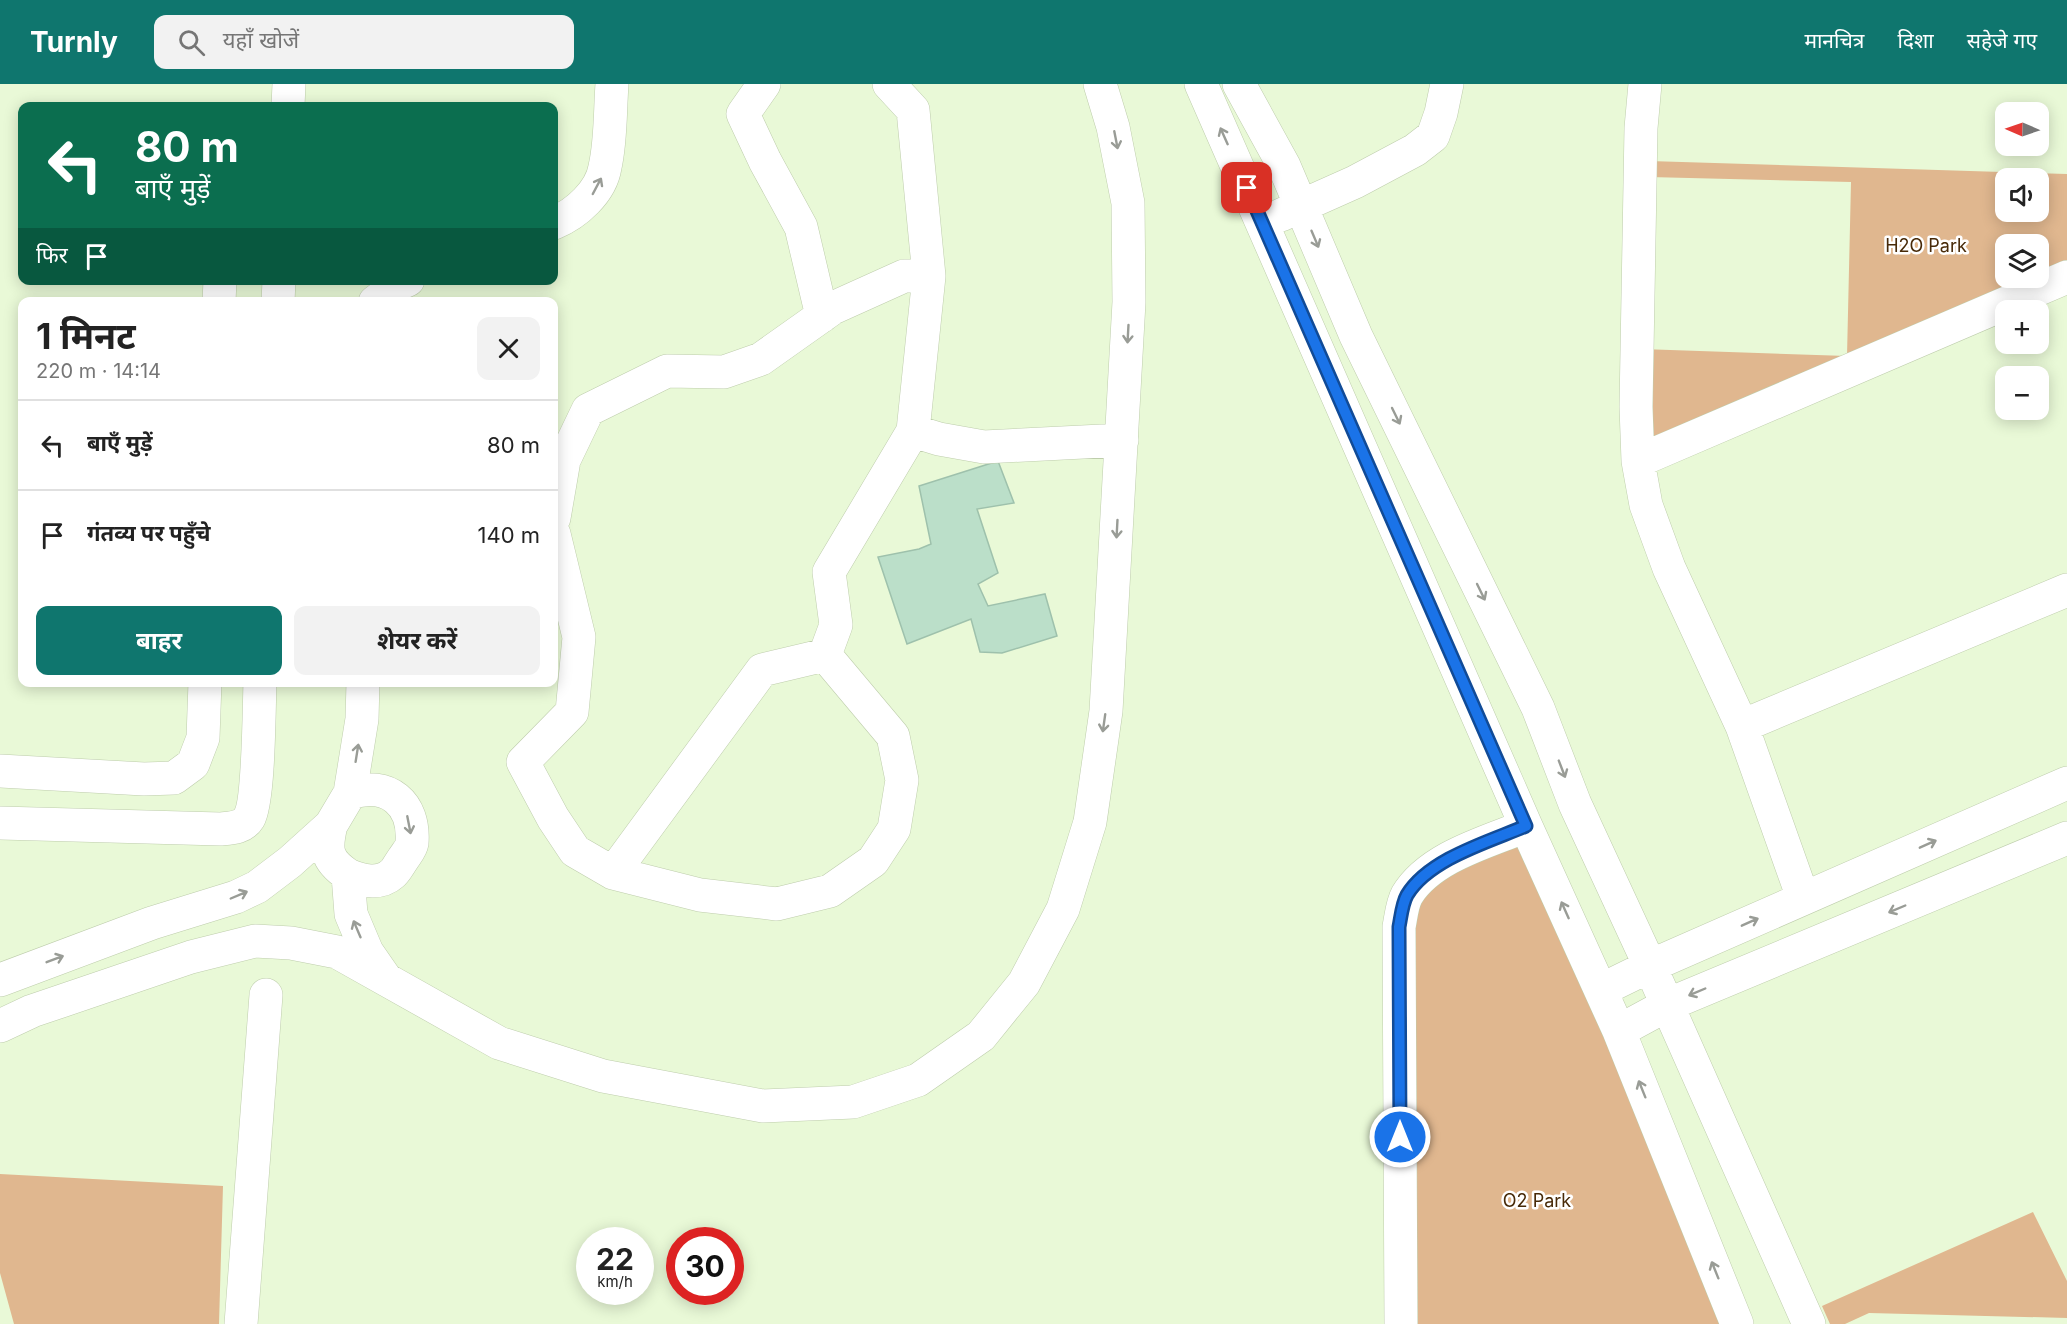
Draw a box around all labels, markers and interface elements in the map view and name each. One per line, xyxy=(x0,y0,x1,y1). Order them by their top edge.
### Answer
search box xyxy=(154,15,574,69)
text: Turnly xyxy=(30,25,118,59)
icon: search xyxy=(175,26,208,59)
text: यहाँ खोजें xyxy=(223,27,299,53)
text: मानचित्र xyxy=(1804,28,1864,53)
text: दिशा xyxy=(1897,28,1934,53)
text: सहेजे गए xyxy=(1967,28,2037,53)
north arrow xyxy=(1995,102,2049,156)
map controls xyxy=(1995,102,2049,420)
text: 80 m xyxy=(135,121,239,172)
icon: left xyxy=(36,126,114,204)
one-way arrow xyxy=(1218,127,1229,145)
one-way arrow xyxy=(1111,130,1122,150)
pin xyxy=(1221,162,1272,213)
button: sound xyxy=(1995,168,2049,222)
icon: arrive xyxy=(1230,171,1263,204)
text: बाएँ मुड़ें xyxy=(135,172,211,205)
one-way arrow xyxy=(592,177,603,195)
one-way arrow xyxy=(1310,229,1321,248)
button: layers xyxy=(1995,234,2049,288)
park label: H2O Park xyxy=(1885,235,1967,256)
icon: arrive xyxy=(80,240,113,273)
text: फिर xyxy=(36,242,68,268)
button: + xyxy=(1995,300,2049,354)
text: 1 मिनट xyxy=(36,314,136,358)
button: close xyxy=(477,317,540,380)
one-way arrow xyxy=(1122,324,1133,344)
text: 220 m · 14:14 xyxy=(36,359,161,383)
button: − xyxy=(1995,366,2049,420)
one-way arrow xyxy=(1390,407,1402,425)
icon: left xyxy=(36,429,69,462)
text: बाएँ मुड़ें xyxy=(87,430,153,456)
text: 80 m xyxy=(487,432,540,458)
one-way arrow xyxy=(1111,518,1122,538)
icon: arrive xyxy=(36,519,69,552)
text: गंतव्य पर पहुँचे xyxy=(87,520,211,546)
text: 140 m xyxy=(478,522,540,548)
one-way arrow xyxy=(1476,582,1487,600)
button: बाहर xyxy=(36,606,282,675)
button: शेयर करें xyxy=(294,606,540,675)
one-way arrow xyxy=(1099,713,1110,733)
one-way arrow xyxy=(351,743,362,763)
one-way arrow xyxy=(1557,759,1568,778)
one-way arrow xyxy=(404,814,415,834)
one-way arrow xyxy=(1919,838,1937,849)
one-way arrow xyxy=(229,889,248,900)
one-way arrow xyxy=(1558,901,1569,919)
one-way arrow xyxy=(1888,904,1906,915)
one-way arrow xyxy=(1740,916,1758,927)
one-way arrow xyxy=(351,920,362,939)
one-way arrow xyxy=(45,953,64,964)
one-way arrow xyxy=(1688,987,1707,998)
one-way arrow xyxy=(1636,1080,1647,1099)
position arrow xyxy=(1368,1105,1432,1169)
park label: O2 Park xyxy=(1503,1190,1571,1211)
speed limit sign: 30 xyxy=(666,1227,744,1305)
text: 22 xyxy=(596,1241,634,1277)
one-way arrow xyxy=(1709,1261,1720,1279)
text: km/h xyxy=(597,1272,633,1291)

